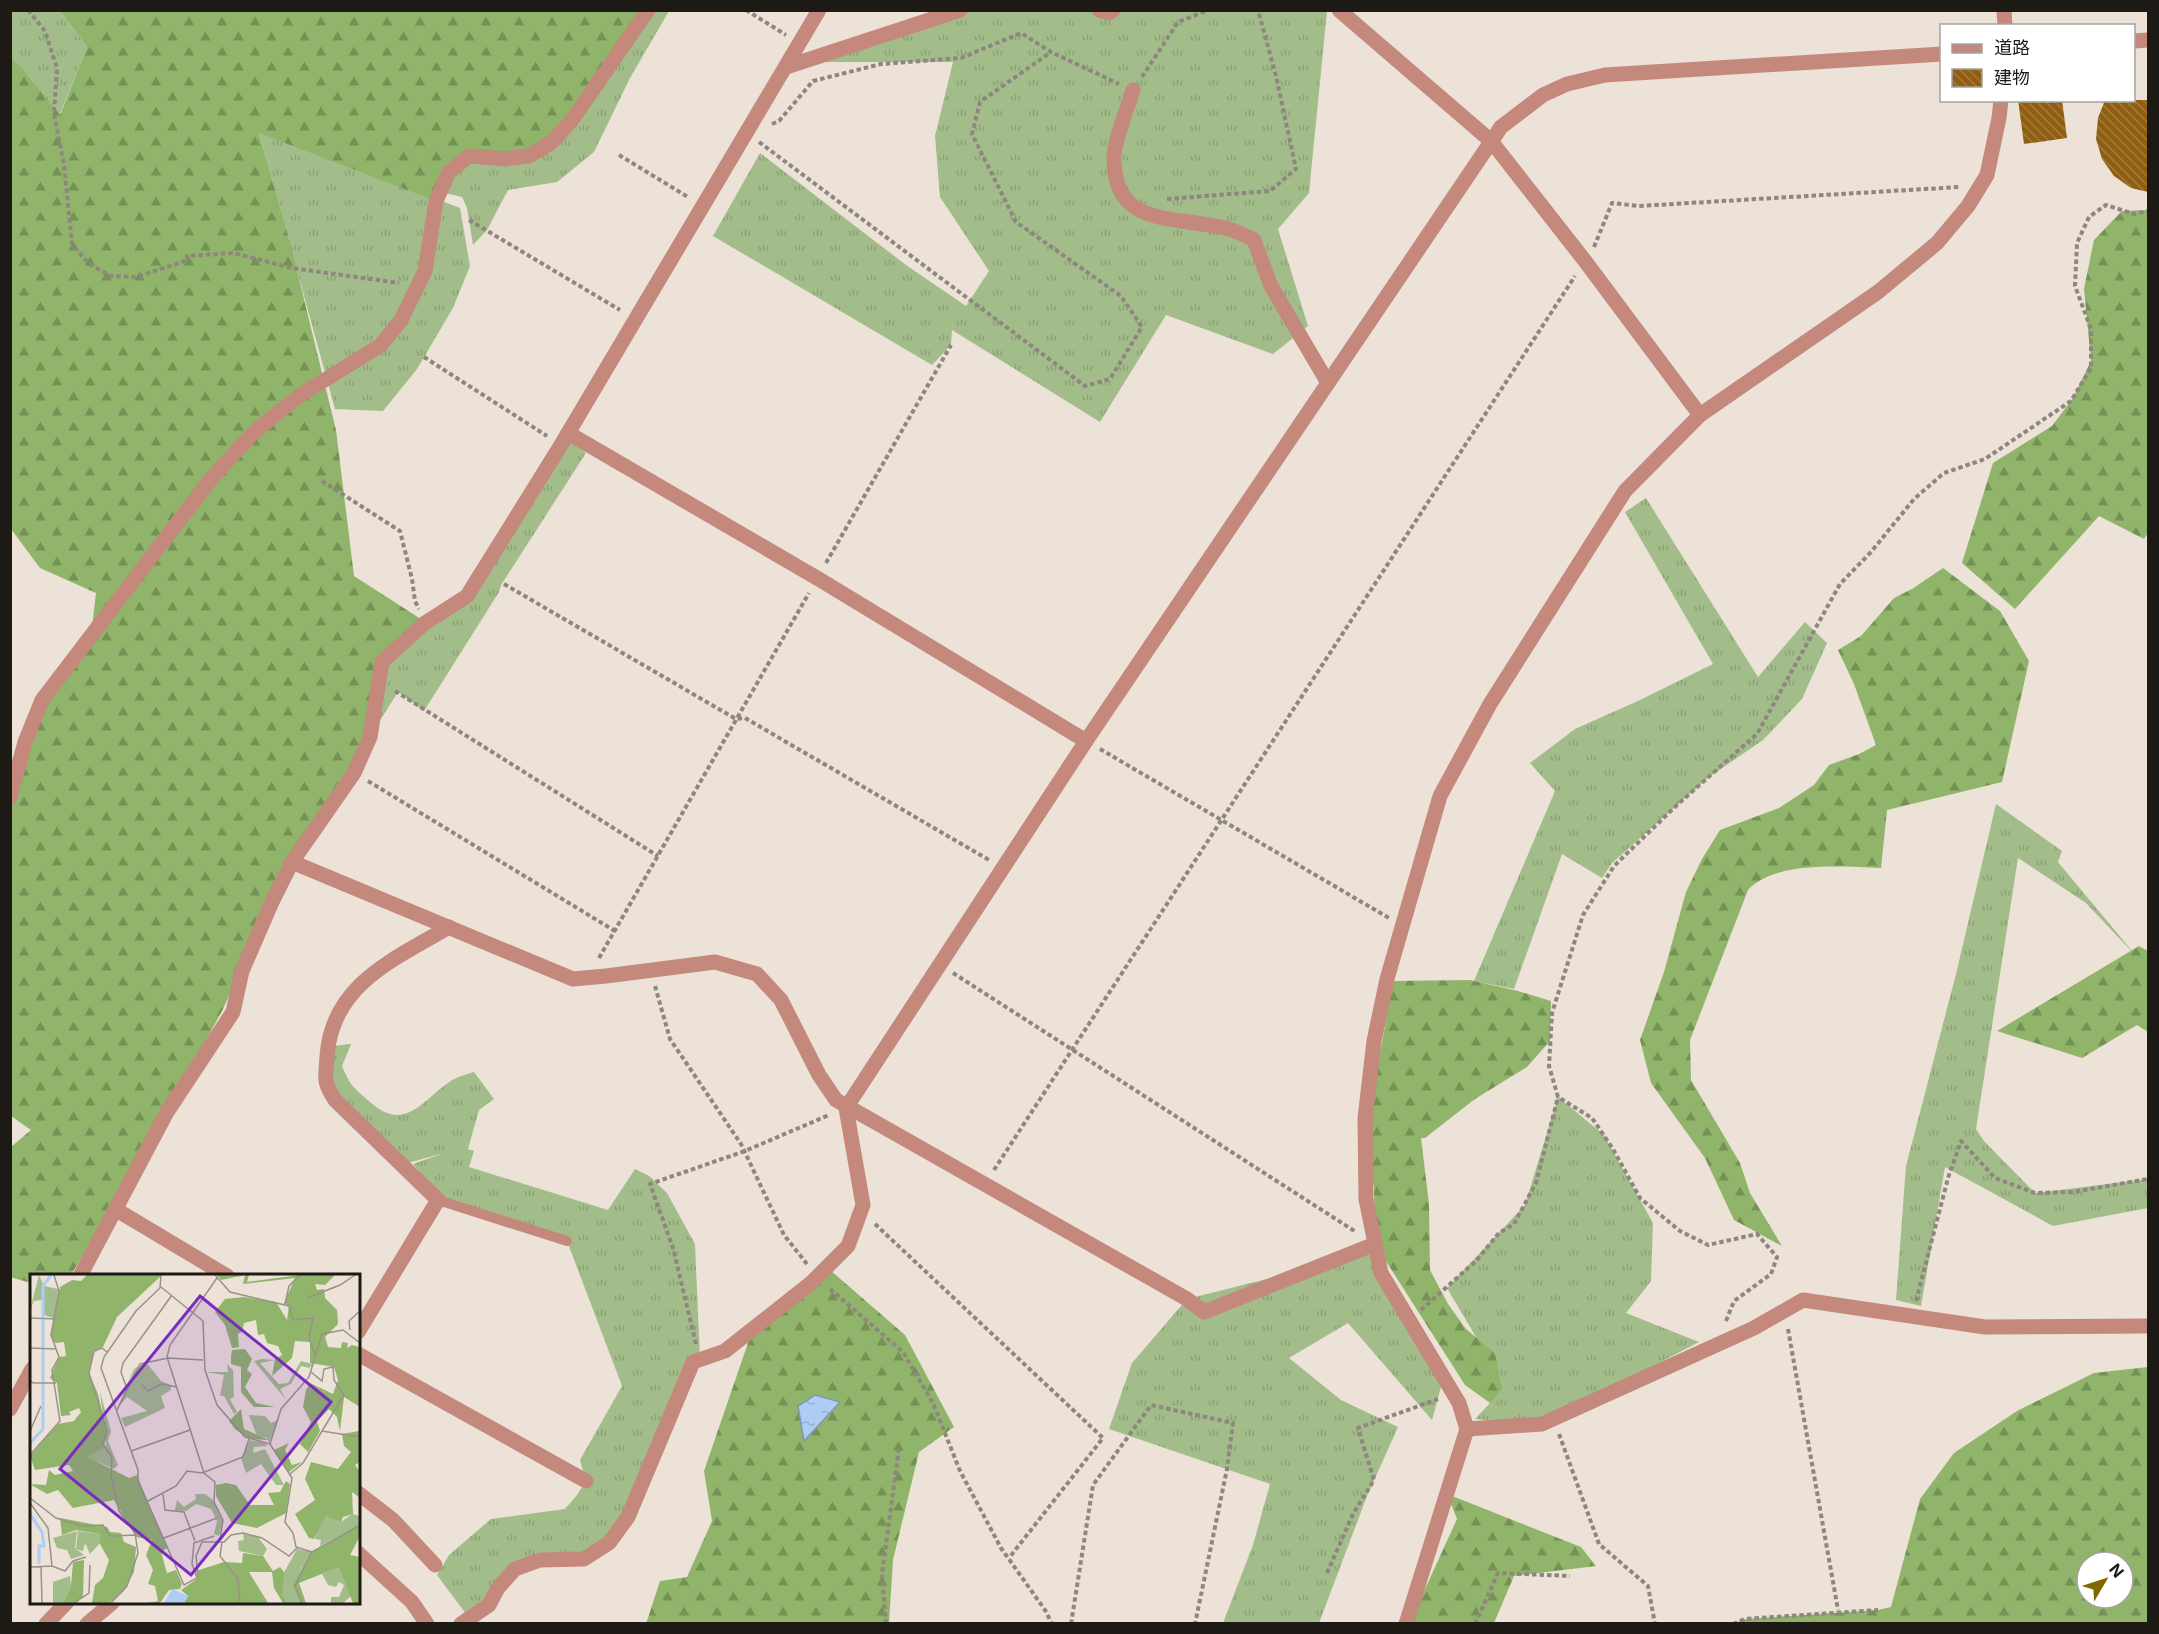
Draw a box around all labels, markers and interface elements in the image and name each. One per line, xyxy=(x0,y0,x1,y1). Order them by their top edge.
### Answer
legend xyxy=(1940,24,2135,102)
text: 道路 xyxy=(1994,37,2030,58)
text: 建物 xyxy=(1994,67,2030,88)
inset map xyxy=(30,1274,360,1604)
north arrow xyxy=(2075,1550,2135,1610)
text: N xyxy=(2105,1560,2128,1582)

